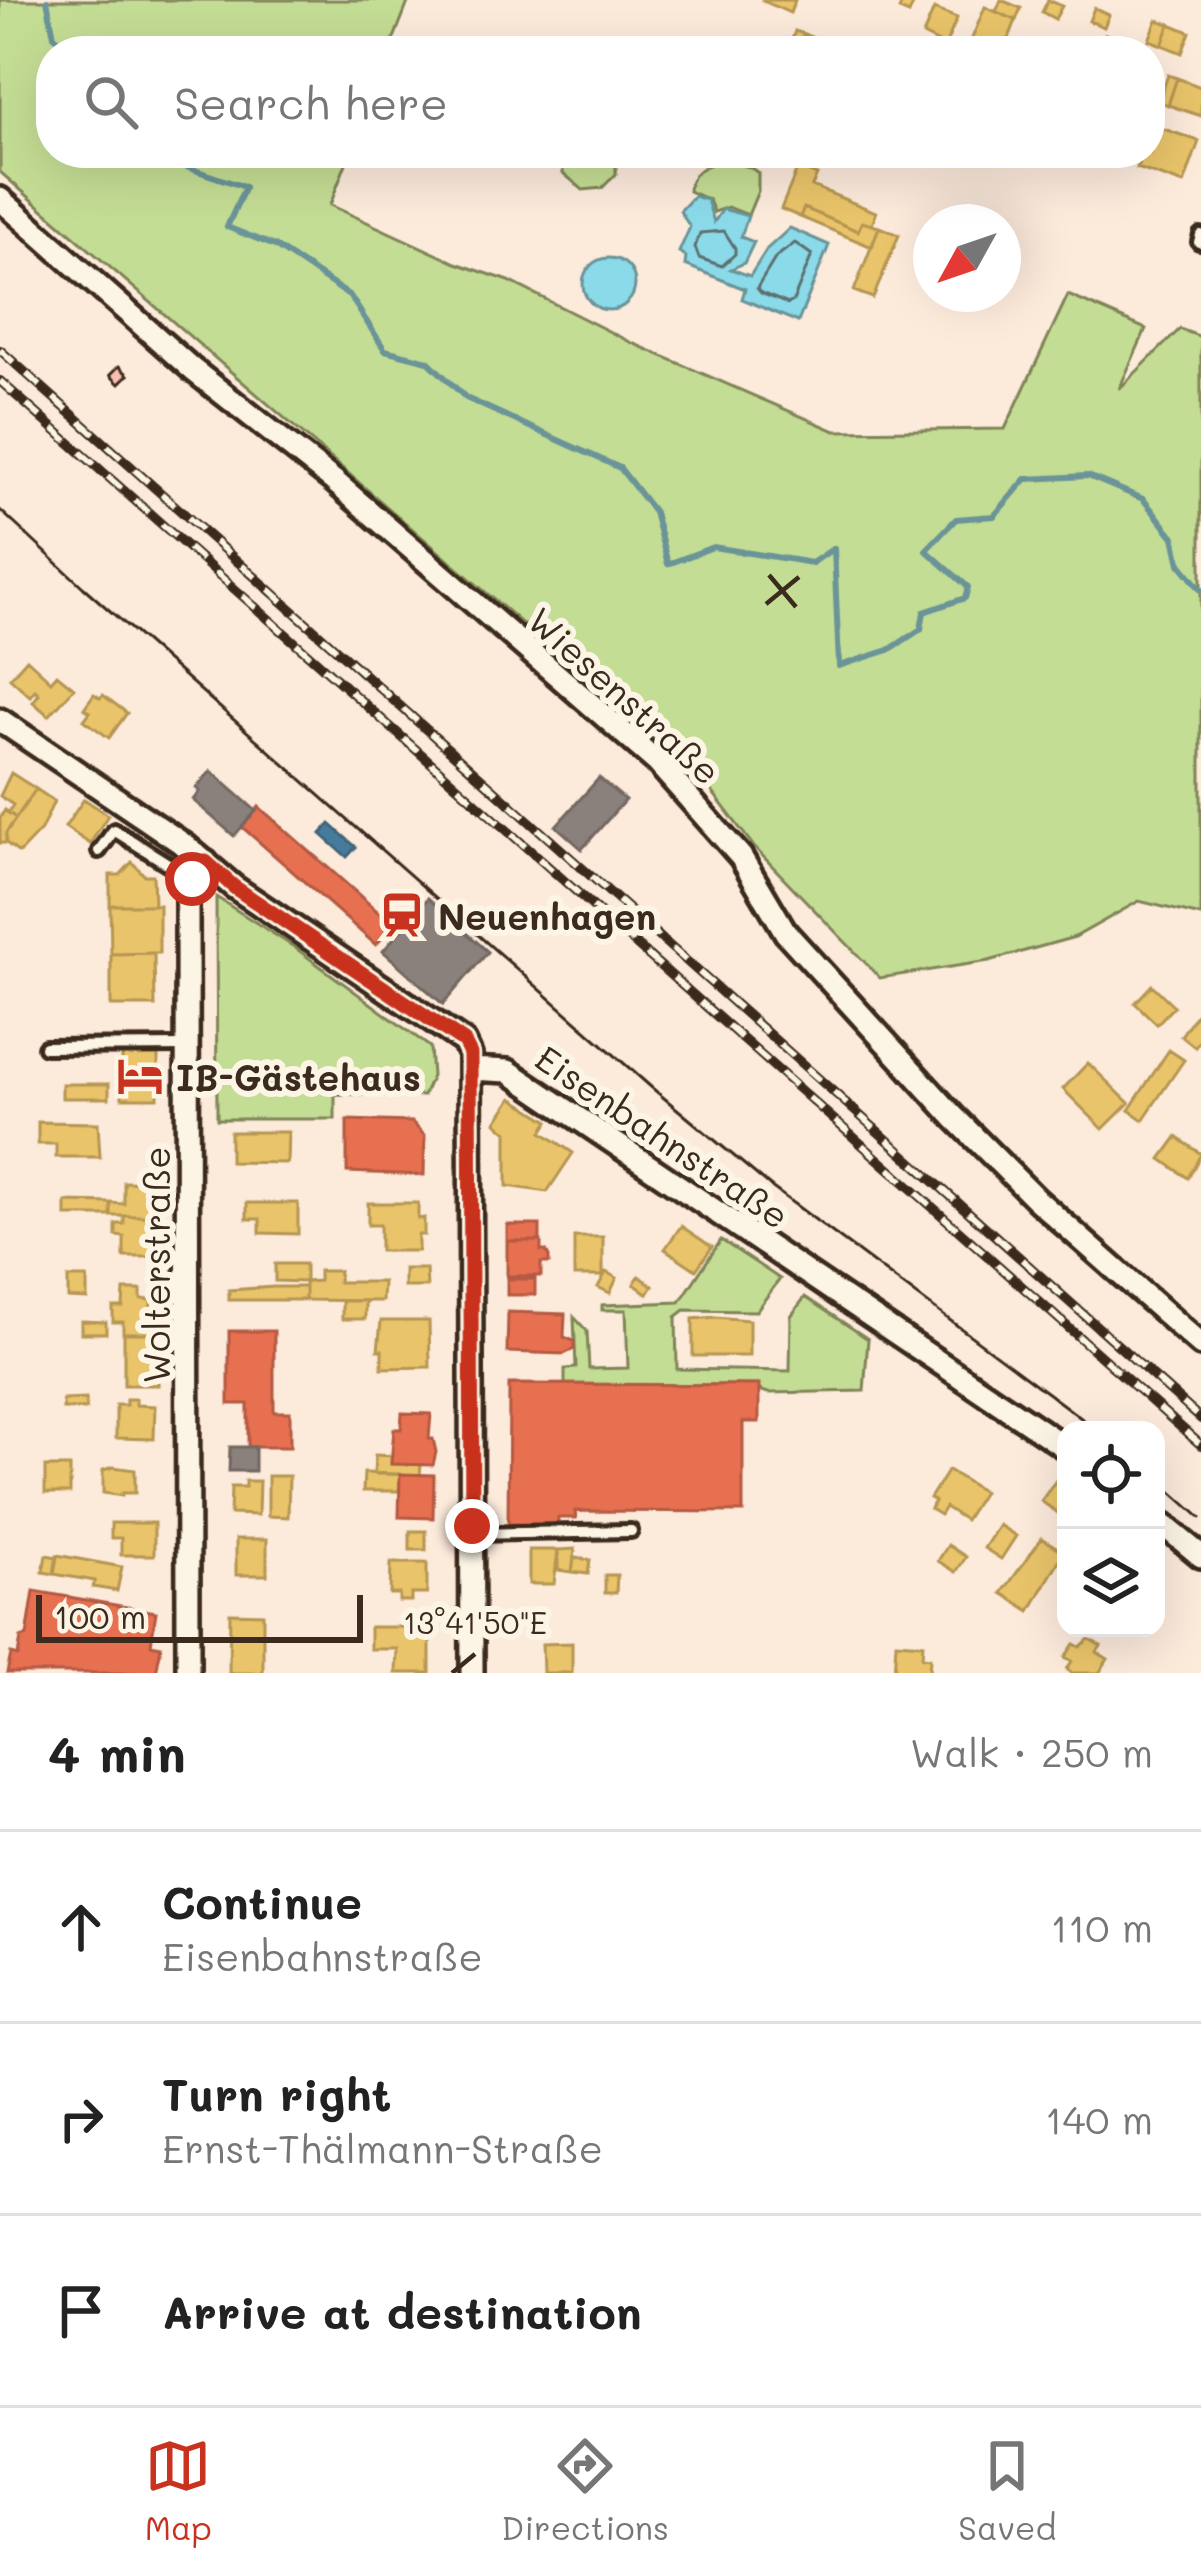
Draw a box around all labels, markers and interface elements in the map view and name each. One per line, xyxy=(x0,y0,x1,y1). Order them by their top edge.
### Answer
search box xyxy=(36,36,1165,168)
icon: search xyxy=(78,69,144,135)
text: Search here xyxy=(174,73,448,131)
north arrow xyxy=(913,204,1021,312)
street label: Wiesenstraße xyxy=(519,596,731,794)
route start xyxy=(165,852,219,906)
station icon: Neuenhagen xyxy=(377,890,427,940)
place label: Neuenhagen xyxy=(438,892,656,939)
street label: Eisenbahnstraße xyxy=(527,1034,799,1238)
hotel icon: IB-Gästehaus xyxy=(115,1051,165,1101)
place label: IB-Gästehaus xyxy=(176,1053,421,1100)
street label: Wolterstraße xyxy=(132,1146,179,1384)
map controls xyxy=(1057,1421,1165,1637)
button: locate xyxy=(1057,1421,1165,1529)
route end xyxy=(445,1499,499,1553)
button: layers xyxy=(1057,1529,1165,1637)
scale bar xyxy=(36,1589,363,1642)
text: 100 m xyxy=(54,1594,146,1637)
text: 13°41'50"E xyxy=(403,1602,547,1642)
text: 4 min xyxy=(48,1718,186,1785)
text: Walk · 250 m xyxy=(910,1726,1153,1777)
text: Continue xyxy=(162,1872,362,1930)
icon: ahead xyxy=(48,1894,114,1960)
text: 110 m xyxy=(1051,1901,1153,1952)
text: Eisenbahnstraße xyxy=(162,1930,483,1981)
text: Turn right xyxy=(162,2064,391,2122)
icon: right xyxy=(48,2086,114,2152)
text: 140 m xyxy=(1045,2093,1153,2144)
text: Ernst-Thälmann-Straße xyxy=(162,2122,603,2173)
icon: arrive xyxy=(48,2278,114,2344)
text: Arrive at destination xyxy=(162,2282,642,2340)
tab: Map xyxy=(145,2433,212,2548)
tab: Directions xyxy=(501,2433,669,2548)
tab: Saved xyxy=(958,2433,1056,2548)

